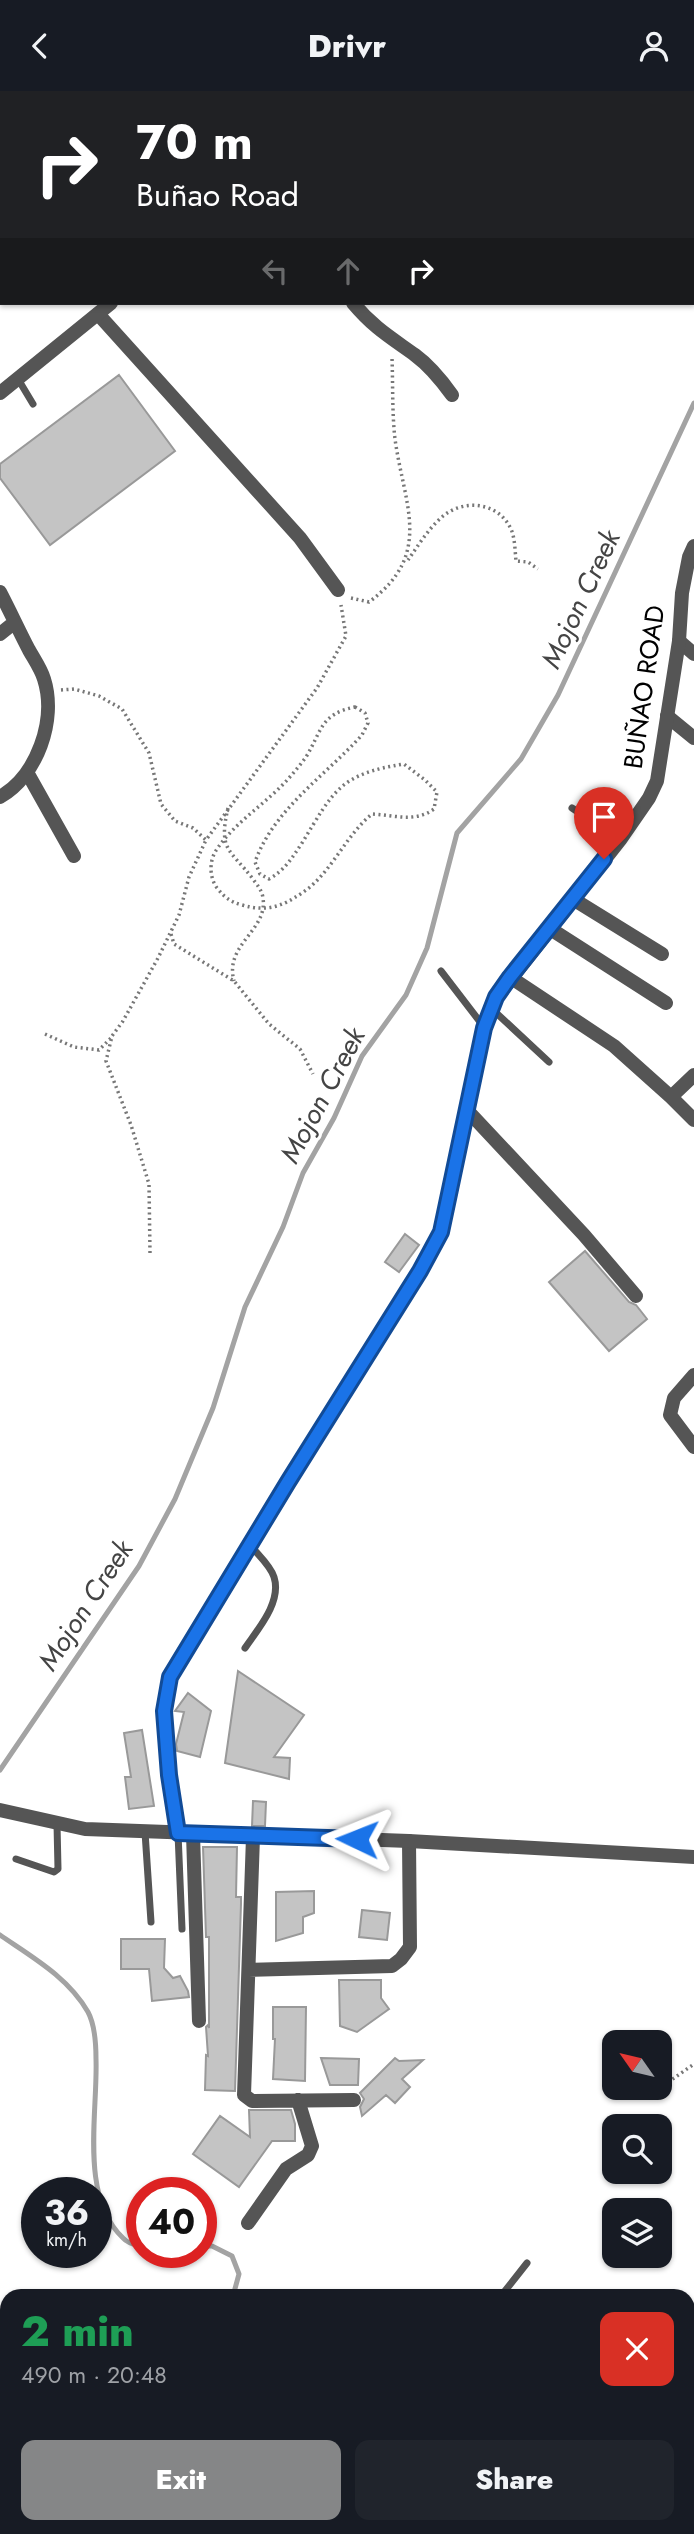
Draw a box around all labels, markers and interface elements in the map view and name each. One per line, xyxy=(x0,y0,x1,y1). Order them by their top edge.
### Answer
text: Drivr xyxy=(308,23,386,69)
icon: back xyxy=(21,27,59,65)
icon: person xyxy=(635,27,673,65)
text: 70 m xyxy=(136,107,253,177)
icon: right xyxy=(21,119,112,210)
text: Buñao Road xyxy=(136,172,299,218)
icon: left xyxy=(256,252,294,290)
icon: ahead xyxy=(329,252,367,290)
icon: right xyxy=(402,252,440,290)
water label: Mojon Creek xyxy=(530,522,631,675)
street label: BUÑAO ROAD xyxy=(614,603,674,771)
pin xyxy=(574,787,634,859)
icon: arrive xyxy=(585,798,623,836)
water label: Mojon Creek xyxy=(269,1019,376,1170)
water label: Mojon Creek xyxy=(28,1531,144,1679)
position arrow xyxy=(320,1802,394,1876)
north arrow xyxy=(602,2030,672,2100)
map controls xyxy=(602,2030,672,2268)
button: search xyxy=(602,2114,672,2184)
speed limit sign: 40 xyxy=(126,2177,217,2268)
text: 36 xyxy=(44,2188,89,2238)
button: layers xyxy=(602,2198,672,2268)
text: km/h xyxy=(46,2227,87,2253)
text: 2 min xyxy=(21,2301,134,2362)
button: close xyxy=(600,2312,674,2386)
text: 490 m · 20:48 xyxy=(21,2358,167,2392)
button: Exit xyxy=(21,2440,341,2520)
button: Share xyxy=(355,2440,674,2520)

